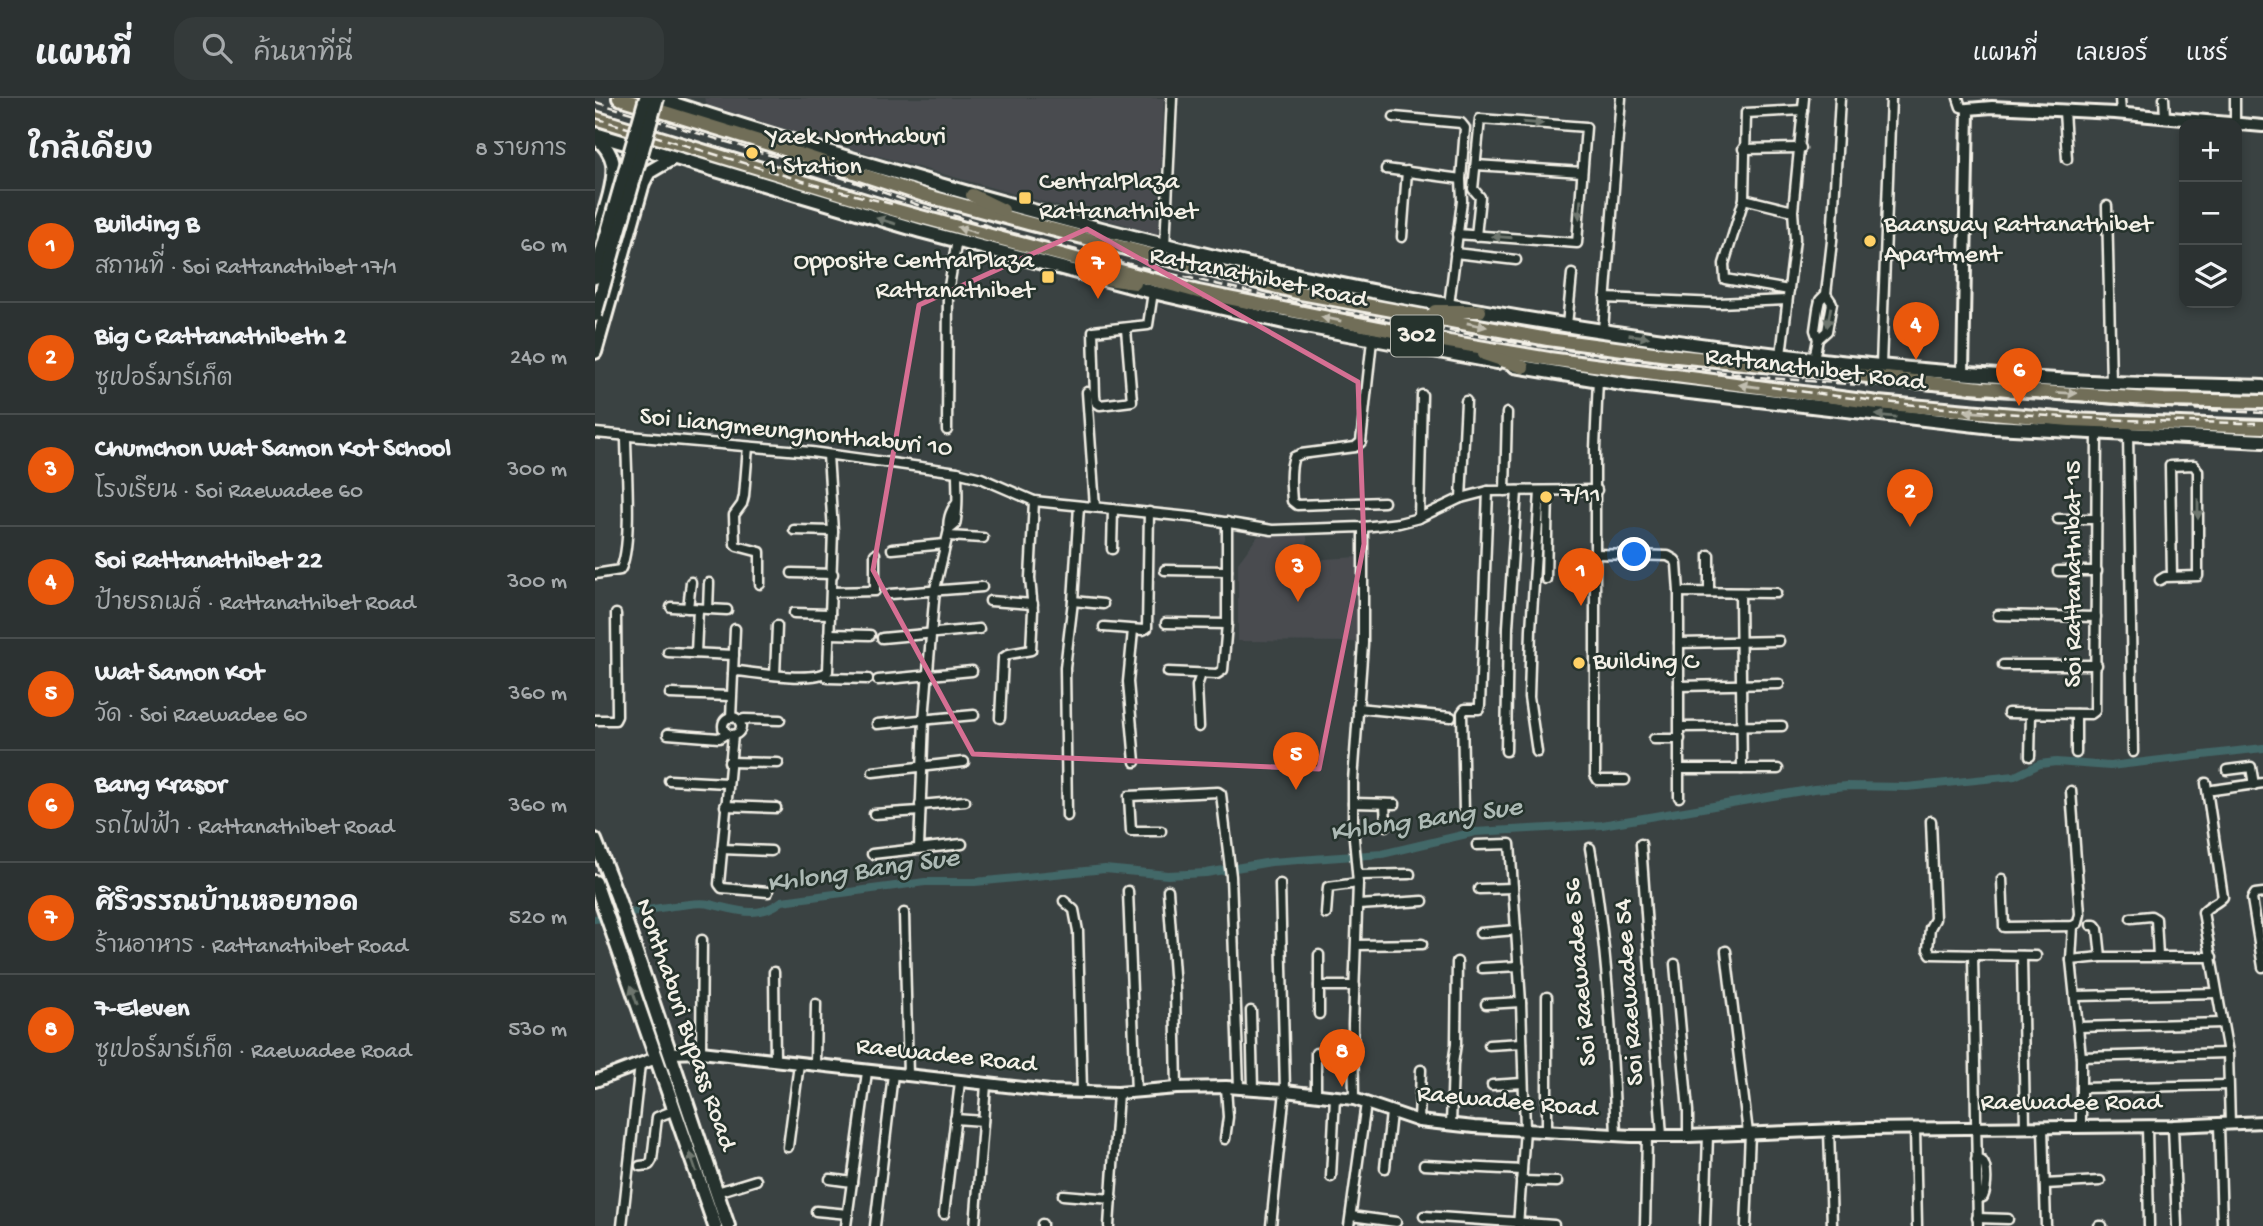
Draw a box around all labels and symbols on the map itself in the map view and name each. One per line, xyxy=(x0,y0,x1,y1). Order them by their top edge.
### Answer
one-way arrow xyxy=(1522,118,1544,129)
place label: Yaek Nonthaburi 1 Station xyxy=(764,123,946,184)
marker: Yaek Nonthaburi 1 Station xyxy=(744,145,760,161)
place label: CentralPlaza Rattanathibet xyxy=(1039,168,1200,229)
marker: CentralPlaza Rattanathibet xyxy=(1017,190,1033,206)
one-way arrow xyxy=(1574,198,1585,220)
place label: Baansuay Rattanathibet Apartment xyxy=(1883,211,2155,272)
one-way arrow xyxy=(875,215,896,225)
one-way arrow xyxy=(956,224,978,235)
one-way arrow xyxy=(1491,232,1513,243)
marker: Baansuay Rattanathibet Apartment xyxy=(1862,233,1878,249)
pin: 7 xyxy=(1075,241,1121,299)
street label: Rattanathibet Road xyxy=(1146,241,1371,318)
place label: Opposite CentralPlaza Rattanathibet xyxy=(794,247,1036,308)
marker: Opposite CentralPlaza Rattanathibet xyxy=(1040,269,1056,285)
pin: 4 xyxy=(1893,302,1939,360)
one-way arrow xyxy=(1823,306,1834,328)
one-way arrow xyxy=(1320,313,1342,324)
road number: 302 xyxy=(1391,316,1443,356)
one-way arrow xyxy=(1466,320,1488,331)
one-way arrow xyxy=(1628,331,1650,342)
street label: Rattanathibet Road xyxy=(1703,342,1929,400)
pin: 6 xyxy=(1996,348,2042,406)
one-way arrow xyxy=(1738,380,1760,391)
one-way arrow xyxy=(2057,388,2079,399)
street label: Soi Liangmeungnonthaburi 10 xyxy=(638,402,954,466)
one-way arrow xyxy=(1963,406,1985,417)
one-way arrow xyxy=(1875,410,1897,421)
street label: Soi Rattanathibat 15 xyxy=(2060,460,2091,688)
pin: 2 xyxy=(1887,469,1933,527)
place label: 7/11 xyxy=(1559,482,1601,513)
marker: 7/11 xyxy=(1538,489,1554,505)
one-way arrow xyxy=(2192,498,2204,520)
your location xyxy=(1617,537,1651,571)
pin: 3 xyxy=(1275,544,1321,602)
pin: 1 xyxy=(1558,548,1604,606)
place label: Building C xyxy=(1592,648,1700,679)
marker: Building C xyxy=(1571,655,1587,671)
pin: 5 xyxy=(1273,732,1319,790)
water label: Khlong Bang Sue xyxy=(1328,791,1526,851)
water label: Khlong Bang Sue xyxy=(765,842,963,902)
street label: Soi Raewadee 56 xyxy=(1558,876,1606,1067)
street label: Nonthaburi Bypass Road xyxy=(626,895,742,1157)
street label: Soi Raewadee 54 xyxy=(1609,897,1653,1087)
one-way arrow xyxy=(628,984,639,1005)
pin: 8 xyxy=(1319,1029,1365,1087)
street label: Raewadee Road xyxy=(854,1032,1039,1082)
street label: Raewadee Road xyxy=(1415,1080,1600,1126)
street label: Raewadee Road xyxy=(1980,1089,2163,1120)
one-way arrow xyxy=(687,1151,698,1172)

